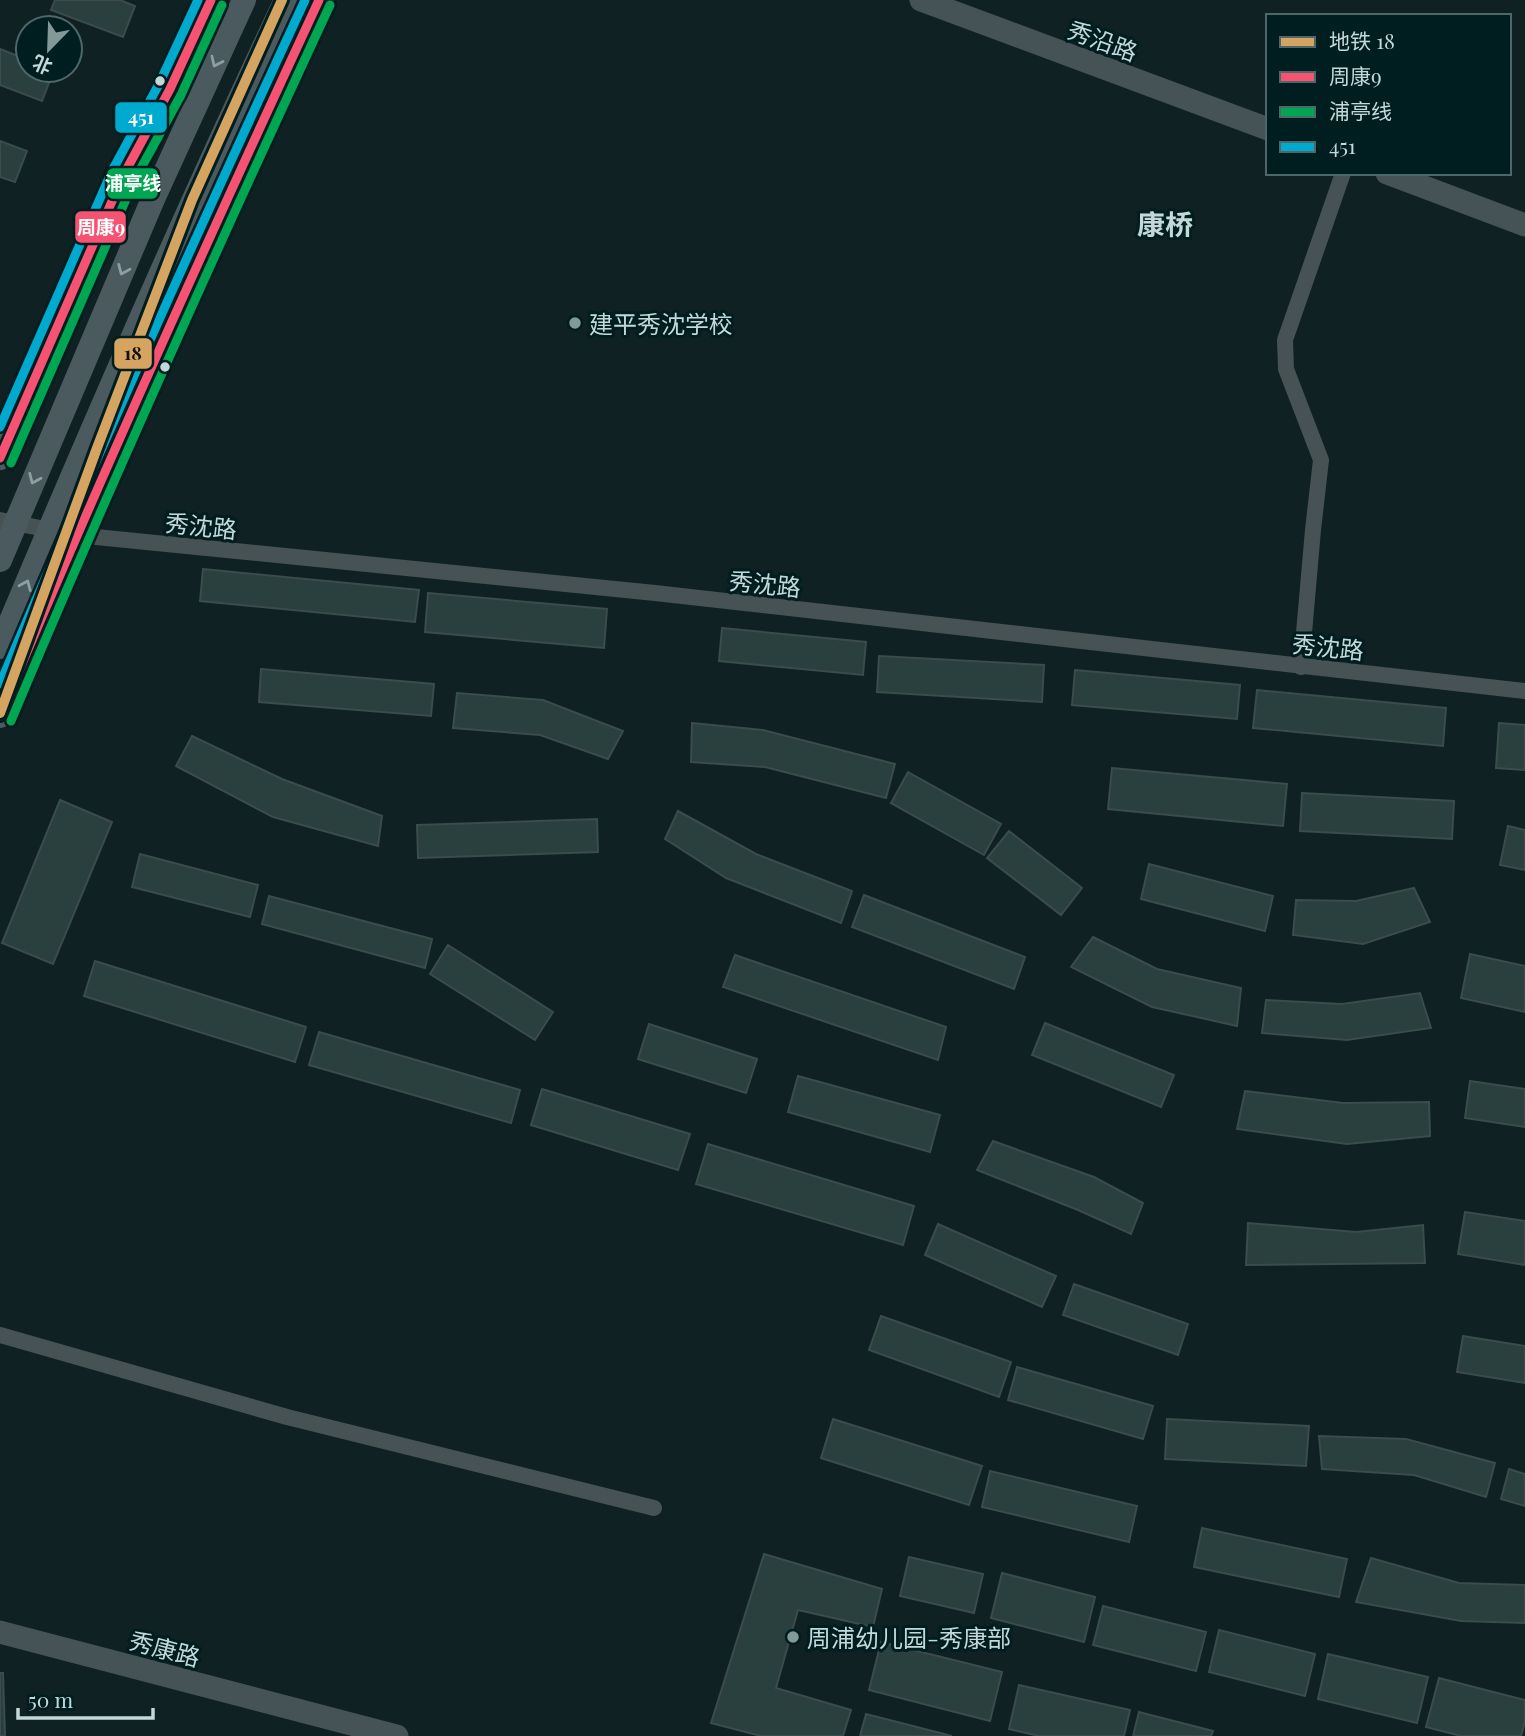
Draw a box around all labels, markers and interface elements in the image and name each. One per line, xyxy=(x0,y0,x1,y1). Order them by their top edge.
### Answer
street label: 秀沿路 xyxy=(1064,13,1142,67)
north arrow xyxy=(14,14,84,84)
legend xyxy=(1266,14,1511,175)
text: 地铁 18 xyxy=(1329,26,1395,54)
text: 北 xyxy=(28,50,56,81)
one-way arrow xyxy=(210,55,224,67)
text: 周康9 xyxy=(1329,61,1382,89)
unlabelled marker xyxy=(153,74,167,88)
text: 浦亭线 xyxy=(1329,96,1392,124)
line badge: 451 xyxy=(114,101,168,134)
text: 451 xyxy=(128,103,154,129)
text: 451 xyxy=(1329,131,1356,159)
line badge: 浦亭线 xyxy=(106,167,159,200)
text: 浦亭线 xyxy=(104,169,162,195)
district label: 康桥 xyxy=(1137,205,1193,242)
line badge: 周康9 xyxy=(74,210,127,244)
text: 周康9 xyxy=(77,213,125,239)
one-way arrow xyxy=(117,263,131,275)
place label: 建平秀沈学校 xyxy=(589,307,733,339)
marker: 建平秀沈学校 xyxy=(567,315,583,331)
line badge: 18 xyxy=(113,337,153,370)
text: 18 xyxy=(124,339,142,365)
unlabelled marker xyxy=(158,360,172,374)
one-way arrow xyxy=(28,472,42,485)
street label: 秀沈路 xyxy=(164,505,238,545)
street label: 秀沈路 xyxy=(728,563,802,603)
one-way arrow xyxy=(18,579,32,591)
street label: 秀沈路 xyxy=(1291,626,1365,666)
place label: 周浦幼儿园-秀康部 xyxy=(807,1621,1011,1653)
street label: 秀康路 xyxy=(126,1623,204,1673)
marker: 周浦幼儿园-秀康部 xyxy=(785,1629,801,1645)
scale bar xyxy=(18,1676,152,1720)
text: 50 m xyxy=(28,1685,74,1713)

